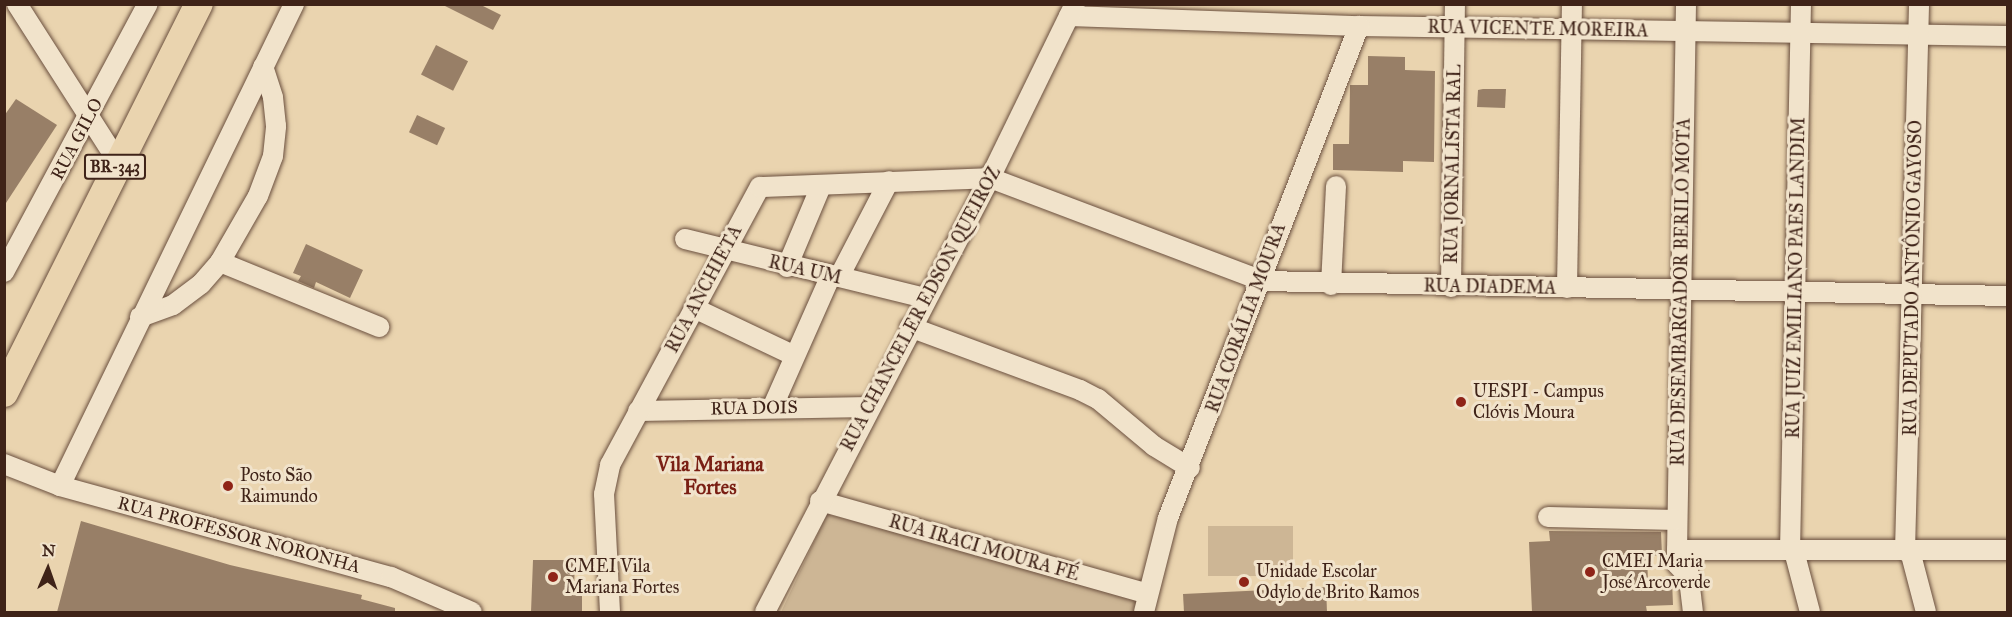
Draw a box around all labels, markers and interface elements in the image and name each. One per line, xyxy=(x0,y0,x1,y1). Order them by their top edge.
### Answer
street label: RUA VICENTE MOREIRA xyxy=(1427,16,1649,42)
street label: RUA JORNALISTA RAL xyxy=(1440,64,1466,264)
street label: RUA GILO xyxy=(46,94,108,184)
street label: RUA JUIZ EMILIANO PAES LANDIM xyxy=(1782,117,1810,439)
street label: RUA DESEMBARGADOR BERILO MOTA xyxy=(1667,118,1695,466)
street label: RUA DEPUTADO ANTÔNIO GAYOSO xyxy=(1899,120,1927,436)
road number: BR-343 xyxy=(84,154,146,180)
street label: RUA CHANCELER EDSON QUEIROZ xyxy=(837,163,1005,455)
street label: RUA CORÁLIA MOURA xyxy=(1202,220,1290,416)
street label: RUA ANCHIETA xyxy=(661,221,747,357)
street label: RUA UM xyxy=(766,251,844,289)
street label: RUA DIADEMA xyxy=(1423,275,1557,299)
place label: UESPI - Campus Clóvis Moura xyxy=(1473,381,1604,424)
marker: UESPI - Campus Clóvis Moura xyxy=(1454,395,1468,409)
street label: RUA DOIS xyxy=(710,396,798,420)
district label: Vila Mariana Fortes xyxy=(656,453,764,500)
place label: Posto São Raimundo xyxy=(240,465,318,508)
marker: Posto São Raimundo xyxy=(221,479,235,493)
street label: RUA PROFESSOR NORONHA xyxy=(115,492,363,578)
street label: RUA IRACI MOURA FÉ xyxy=(886,510,1082,586)
north arrow xyxy=(18,539,78,599)
text: N xyxy=(42,541,56,560)
place label: CMEI Maria José Arcoverde xyxy=(1602,551,1711,594)
place label: CMEI Vila Mariana Fortes xyxy=(565,556,679,598)
place label: Unidade Escolar Odylo de Brito Ramos xyxy=(1256,561,1419,604)
marker: CMEI Maria José Arcoverde xyxy=(1583,565,1597,579)
marker: CMEI Vila Mariana Fortes xyxy=(546,570,560,584)
marker: Unidade Escolar Odylo de Brito Ramos xyxy=(1237,575,1251,589)

